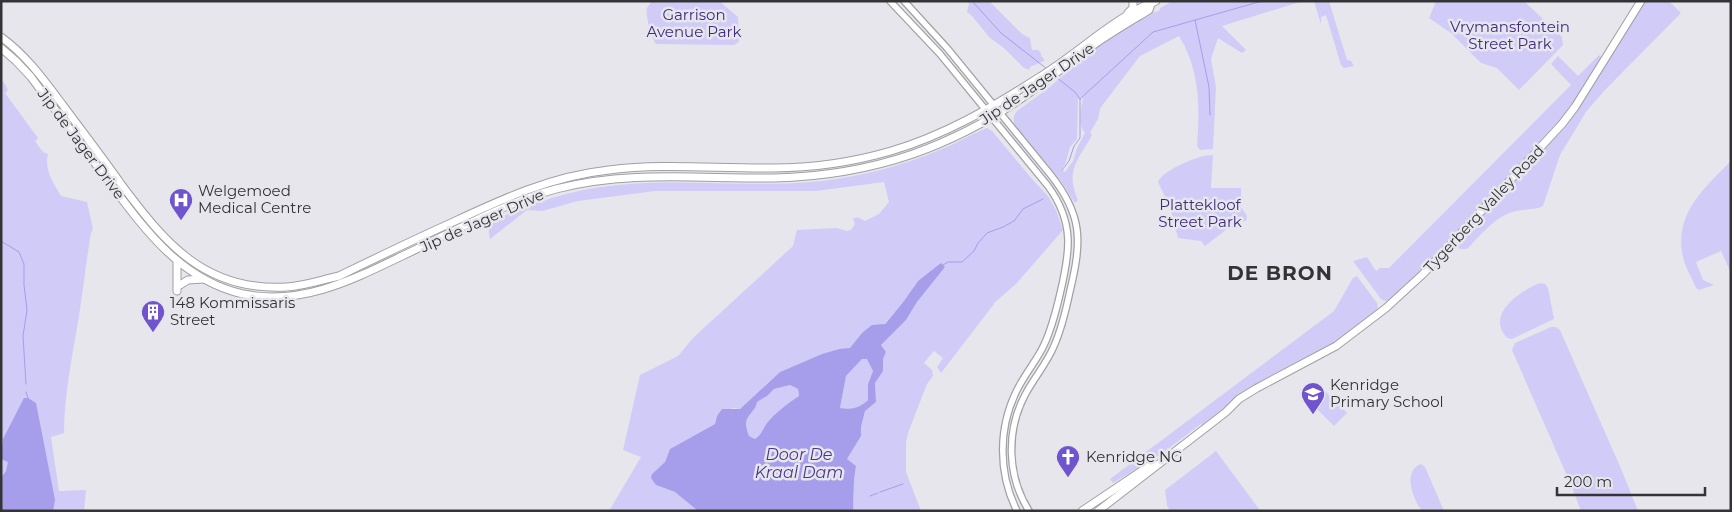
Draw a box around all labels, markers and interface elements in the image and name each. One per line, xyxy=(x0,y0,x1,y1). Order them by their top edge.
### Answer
park label: Garrison Avenue Park xyxy=(647,5,741,41)
park label: Vrymansfontein Street Park xyxy=(1450,17,1570,53)
street label: Jip de Jager Drive xyxy=(975,38,1097,129)
street label: Jip de Jager Drive xyxy=(33,84,129,203)
street label: Tygerberg Valley Road xyxy=(1419,141,1548,277)
place label: Welgemoed Medical Centre xyxy=(198,181,311,217)
street label: Jip de Jager Drive xyxy=(416,185,547,257)
hospital icon: Welgemoed Medical Centre xyxy=(168,187,194,221)
park label: Plattekloof Street Park xyxy=(1158,195,1242,231)
district label: DE BRON xyxy=(1227,261,1333,285)
place label: 148 Kommissaris Street xyxy=(170,293,295,329)
building icon: 148 Kommissaris Street xyxy=(140,299,166,333)
place label: Kenridge Primary School xyxy=(1330,375,1444,411)
school or university icon: Kenridge Primary School xyxy=(1300,381,1326,415)
church icon: Kenridge NG xyxy=(1055,444,1081,478)
water label: Door De Kraal Dam xyxy=(755,445,843,482)
place label: Kenridge NG xyxy=(1086,447,1183,466)
scale bar xyxy=(1557,464,1704,496)
text: 200 m xyxy=(1564,472,1612,491)

